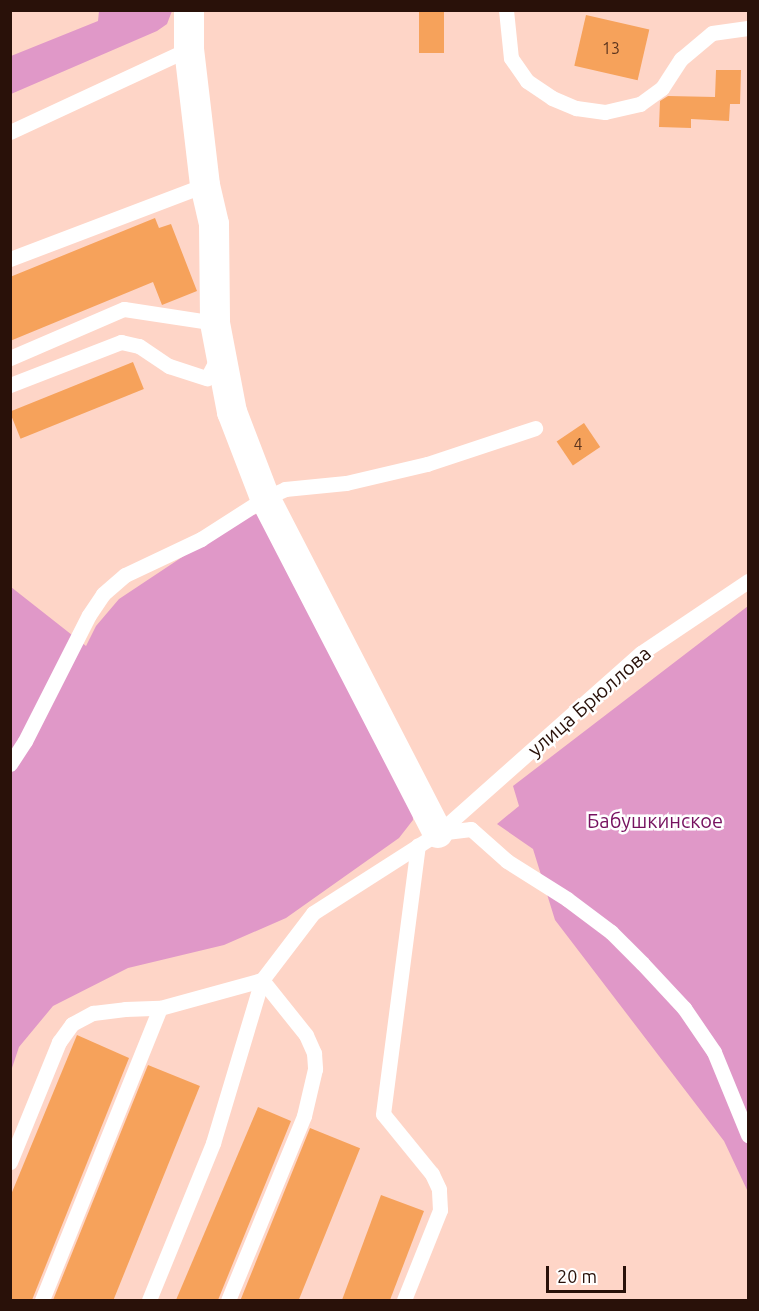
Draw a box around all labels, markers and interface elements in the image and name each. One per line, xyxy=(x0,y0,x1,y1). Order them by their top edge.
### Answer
house number: 13 xyxy=(602,38,620,58)
house number: 4 xyxy=(573,434,583,454)
street label: улица Брюллова xyxy=(522,641,656,761)
park label: Бабушкинское xyxy=(587,808,723,832)
scale bar xyxy=(549,1254,628,1292)
text: 20 m xyxy=(557,1266,597,1286)

